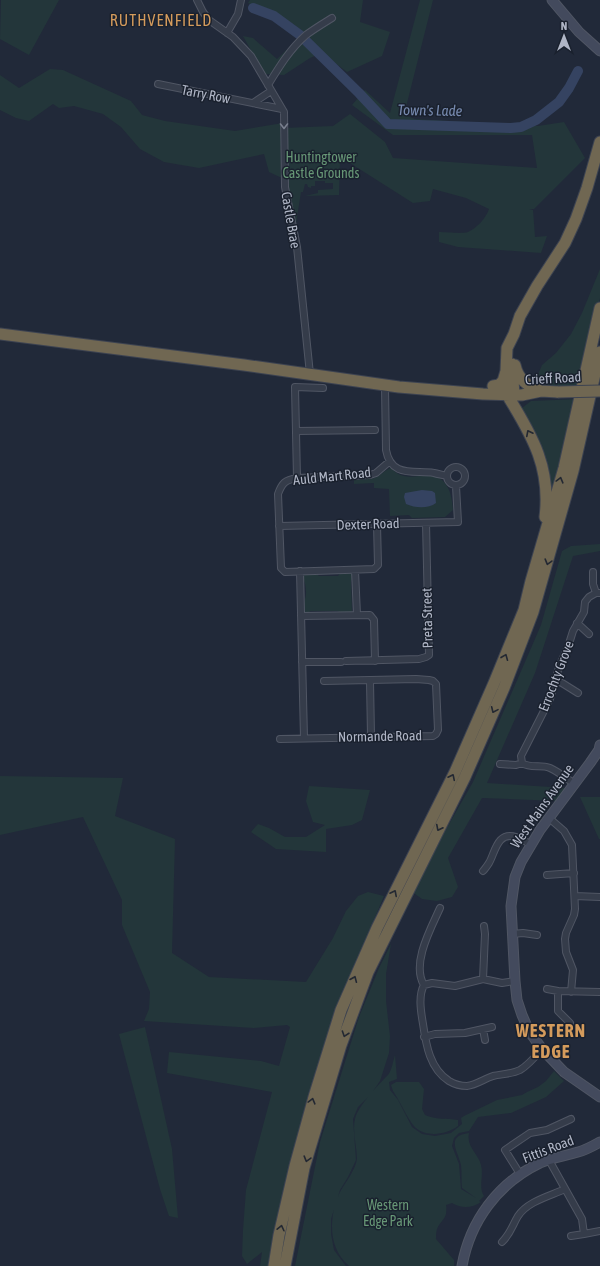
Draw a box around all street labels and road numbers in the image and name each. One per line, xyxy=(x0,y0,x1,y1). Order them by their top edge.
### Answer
street label: Tarry Row xyxy=(180,81,232,107)
street label: Castle Brae xyxy=(278,191,304,249)
street label: Crieff Road xyxy=(524,369,582,387)
street label: Auld Mart Road xyxy=(292,464,372,488)
street label: Dexter Road xyxy=(336,515,400,533)
street label: Preta Street xyxy=(418,588,436,648)
street label: Errochty Grove xyxy=(535,638,577,714)
street label: Normande Road xyxy=(338,727,422,745)
street label: West Mains Avenue xyxy=(507,761,577,851)
street label: Fittis Road xyxy=(520,1132,576,1166)

